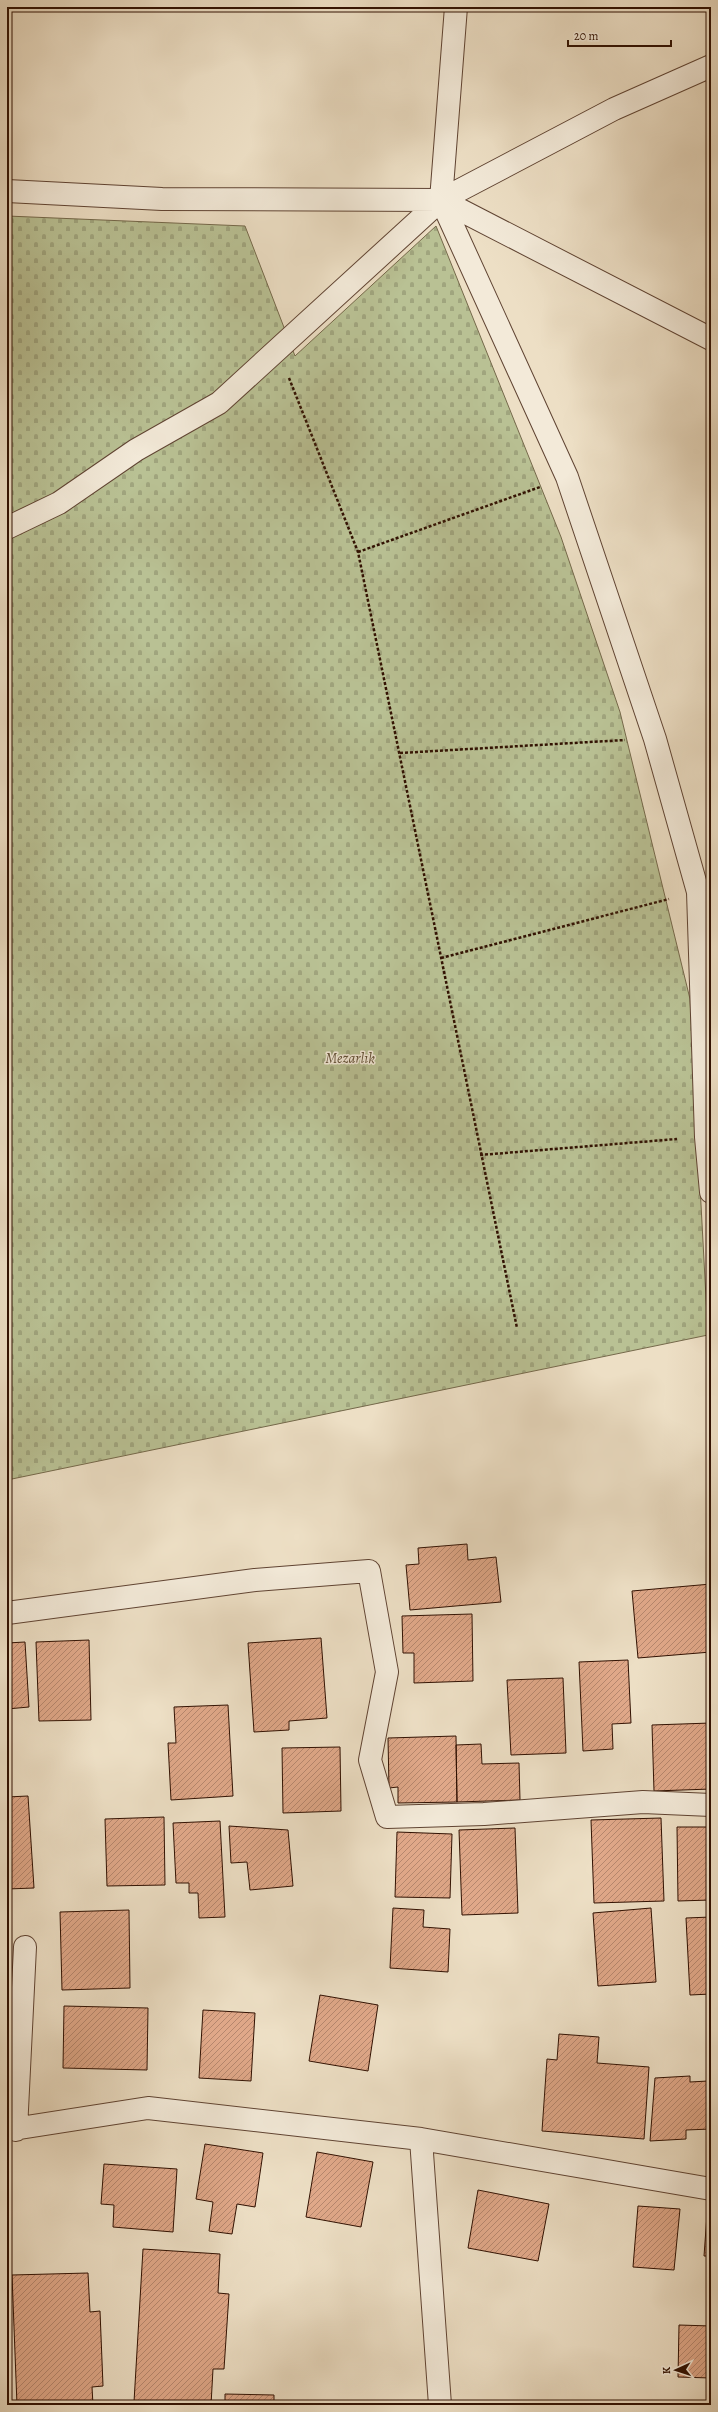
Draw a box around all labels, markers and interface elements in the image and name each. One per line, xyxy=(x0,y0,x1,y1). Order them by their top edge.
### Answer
scale bar xyxy=(568,22,671,48)
text: 20 m xyxy=(574,28,598,44)
park label: Mezarlık xyxy=(325,1048,375,1068)
north arrow xyxy=(656,2350,696,2390)
text: K xyxy=(659,2366,674,2375)

